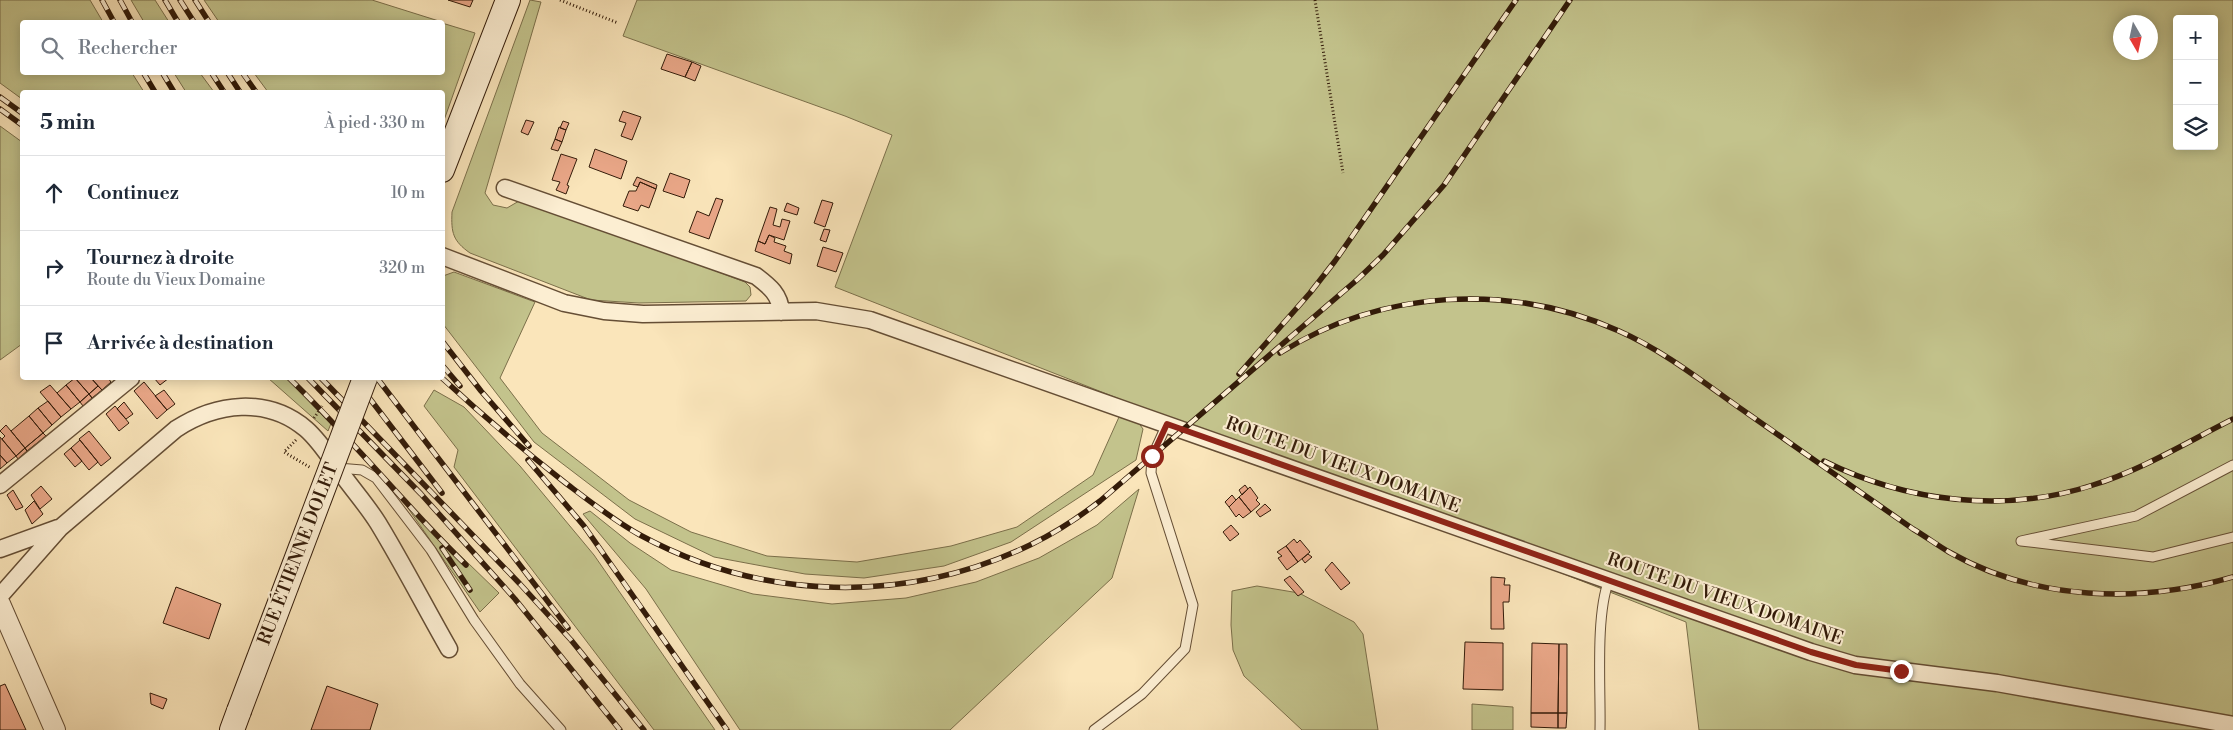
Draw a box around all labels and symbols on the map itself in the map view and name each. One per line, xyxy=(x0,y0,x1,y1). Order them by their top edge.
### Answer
north arrow xyxy=(2113,15,2158,60)
street label: ROUTE DU VIEUX DOMAINE xyxy=(1222,412,1464,518)
route start xyxy=(1141,445,1164,468)
street label: RUE ÉTIENNE DOLET xyxy=(253,459,344,648)
street label: ROUTE DU VIEUX DOMAINE xyxy=(1604,548,1846,650)
route end xyxy=(1890,660,1913,683)

